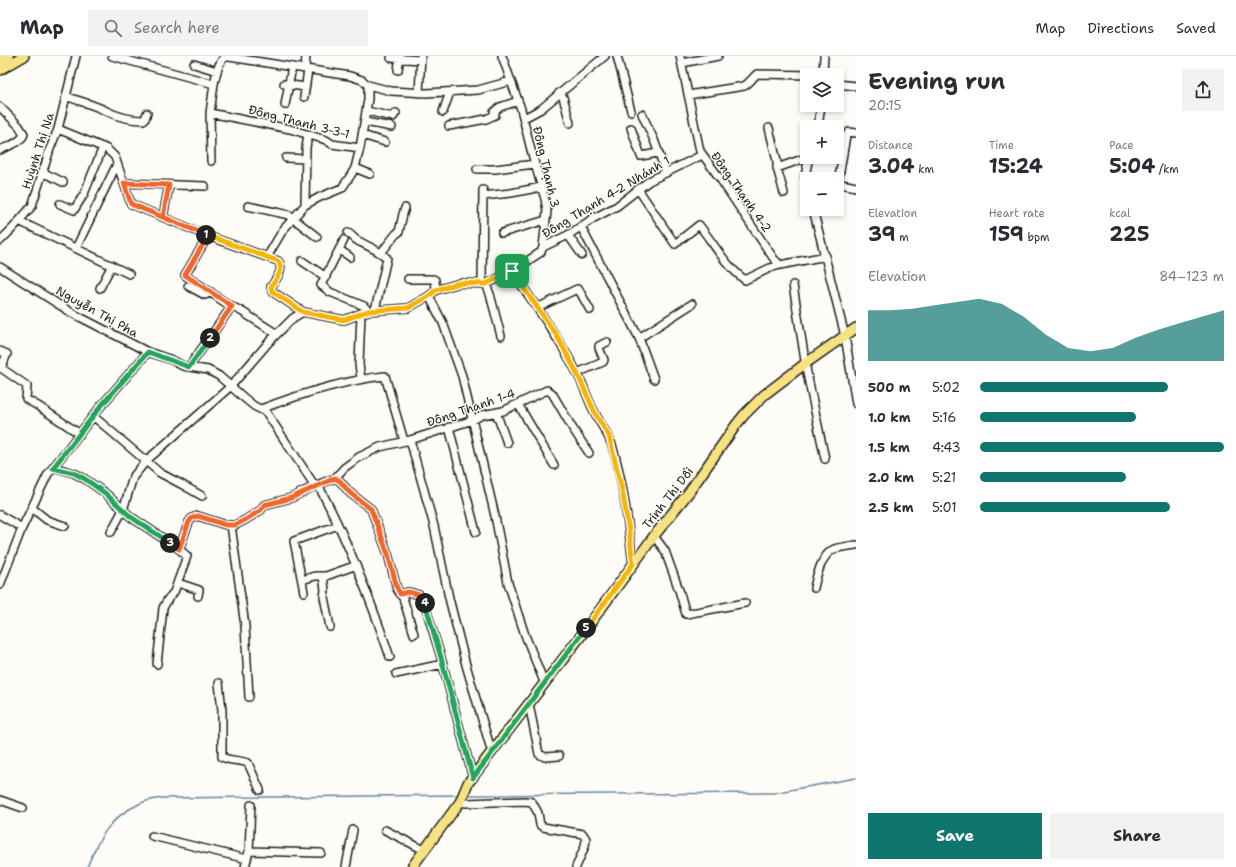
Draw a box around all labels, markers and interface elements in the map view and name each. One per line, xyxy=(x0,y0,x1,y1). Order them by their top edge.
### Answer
search box xyxy=(88,10,368,46)
text: Map xyxy=(20,15,64,40)
icon: search xyxy=(102,17,124,39)
text: Search here xyxy=(134,18,220,38)
text: Map xyxy=(1036,19,1066,37)
text: Directions xyxy=(1088,19,1154,37)
text: Saved xyxy=(1176,19,1216,37)
text: Evening run xyxy=(868,67,1005,96)
map controls xyxy=(800,68,844,216)
button: layers xyxy=(800,68,844,112)
button: share xyxy=(1182,69,1224,111)
text: 20:15 xyxy=(868,97,901,114)
street label: Đông Thạnh 3-3-1 xyxy=(247,102,351,142)
street label: Huỳnh Thị Na xyxy=(18,110,58,191)
button: + xyxy=(800,120,844,164)
street label: Đông Thạnh 3 xyxy=(529,125,563,209)
text: Distance xyxy=(868,138,913,153)
text: Time xyxy=(989,138,1014,153)
text: Pace xyxy=(1109,138,1134,153)
street label: Đông Thạnh 4-2 xyxy=(707,149,775,235)
street label: Đông Thạnh 4-2 Nhánh 1 xyxy=(539,152,673,242)
text: 3.04 xyxy=(868,153,915,179)
text: 15:24 xyxy=(989,153,1043,179)
text: 5:04 xyxy=(1109,153,1155,179)
text: km xyxy=(915,162,934,177)
text: /km xyxy=(1155,162,1179,177)
button: − xyxy=(800,172,844,216)
text: Elevation xyxy=(868,206,917,221)
text: Heart rate xyxy=(989,206,1045,221)
text: kcal xyxy=(1109,206,1131,221)
text: 39 xyxy=(868,221,895,247)
text: 159 xyxy=(989,221,1024,247)
text: 225 xyxy=(1109,221,1149,247)
pin: 1 xyxy=(196,225,216,245)
text: 1 xyxy=(203,227,209,242)
text: m xyxy=(895,230,909,245)
text: bpm xyxy=(1024,230,1050,245)
pin xyxy=(495,254,529,288)
icon: arrive xyxy=(501,260,523,282)
text: Elevation xyxy=(868,268,926,285)
text: 84–123 m xyxy=(1159,268,1224,285)
street label: Nguyễn Thị Pha xyxy=(53,283,141,341)
pin: 2 xyxy=(200,328,220,348)
text: 2 xyxy=(206,330,214,345)
text: 500 m xyxy=(868,379,911,396)
text: 5:02 xyxy=(932,379,960,396)
street label: Đông Thạnh 1-4 xyxy=(425,385,517,431)
text: 1.0 km xyxy=(868,409,910,426)
text: 5:16 xyxy=(932,409,956,426)
text: 1.5 km xyxy=(868,439,910,456)
text: 4:43 xyxy=(932,439,961,456)
street label: Trịnh Thị Dối xyxy=(639,464,697,532)
text: 2.0 km xyxy=(868,469,914,486)
text: 5:21 xyxy=(932,469,956,486)
text: 2.5 km xyxy=(868,499,914,516)
text: 5:01 xyxy=(932,499,957,516)
pin: 3 xyxy=(160,533,180,553)
text: 3 xyxy=(166,535,174,550)
pin: 4 xyxy=(415,593,435,613)
text: 4 xyxy=(421,595,429,610)
pin: 5 xyxy=(576,618,596,638)
text: 5 xyxy=(583,620,589,635)
button: Save xyxy=(868,813,1042,859)
button: Share xyxy=(1050,813,1224,859)

